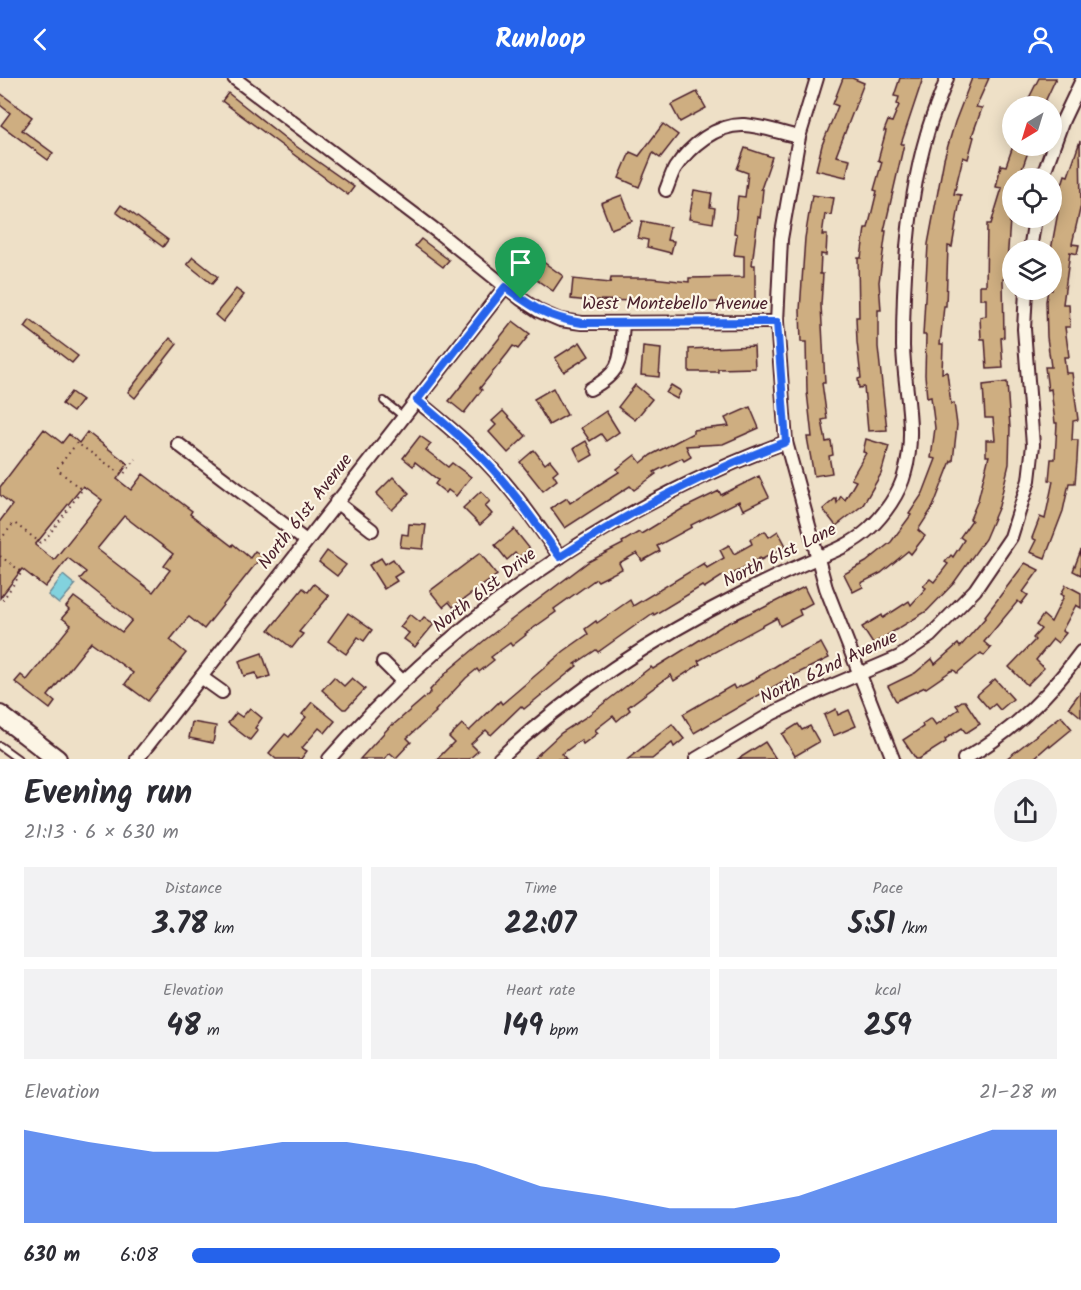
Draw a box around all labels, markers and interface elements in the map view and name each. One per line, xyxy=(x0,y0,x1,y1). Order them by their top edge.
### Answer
text: Runloop xyxy=(495,18,586,61)
icon: back xyxy=(24,23,57,56)
icon: person xyxy=(1024,23,1057,56)
north arrow xyxy=(1002,96,1062,156)
map controls xyxy=(1002,96,1062,300)
button: locate xyxy=(1002,168,1062,228)
pin xyxy=(495,237,546,299)
button: layers xyxy=(1002,240,1062,300)
icon: arrive xyxy=(504,246,537,279)
street label: West Montebello Avenue xyxy=(582,290,768,319)
street label: North 61st Avenue xyxy=(251,448,361,576)
street label: North 61st Lane xyxy=(718,516,842,596)
street label: North 61st Drive xyxy=(427,541,543,641)
street label: North 62nd Avenue xyxy=(755,623,903,713)
text: Evening run xyxy=(24,768,192,821)
button: share xyxy=(994,779,1057,842)
text: 21:13 · 6 × 630 m xyxy=(24,817,179,849)
text: Distance xyxy=(164,876,222,901)
text: Time xyxy=(524,876,557,901)
text: Pace xyxy=(873,876,903,901)
text: 3.78 xyxy=(152,901,208,949)
text: 22:07 xyxy=(505,901,576,949)
text: 5:51 xyxy=(848,901,895,949)
text: km xyxy=(208,916,234,941)
text: /km xyxy=(895,916,927,941)
text: Elevation xyxy=(163,978,223,1003)
text: Heart rate xyxy=(506,978,575,1003)
text: kcal xyxy=(875,978,901,1003)
text: 48 xyxy=(167,1003,201,1051)
text: 149 xyxy=(503,1003,543,1051)
text: 259 xyxy=(864,1003,912,1051)
text: m xyxy=(201,1018,220,1043)
text: bpm xyxy=(543,1018,578,1043)
text: Elevation xyxy=(24,1077,100,1109)
text: 21–28 m xyxy=(979,1077,1057,1109)
text: 630 m xyxy=(24,1240,80,1272)
text: 6:08 xyxy=(120,1240,158,1272)

